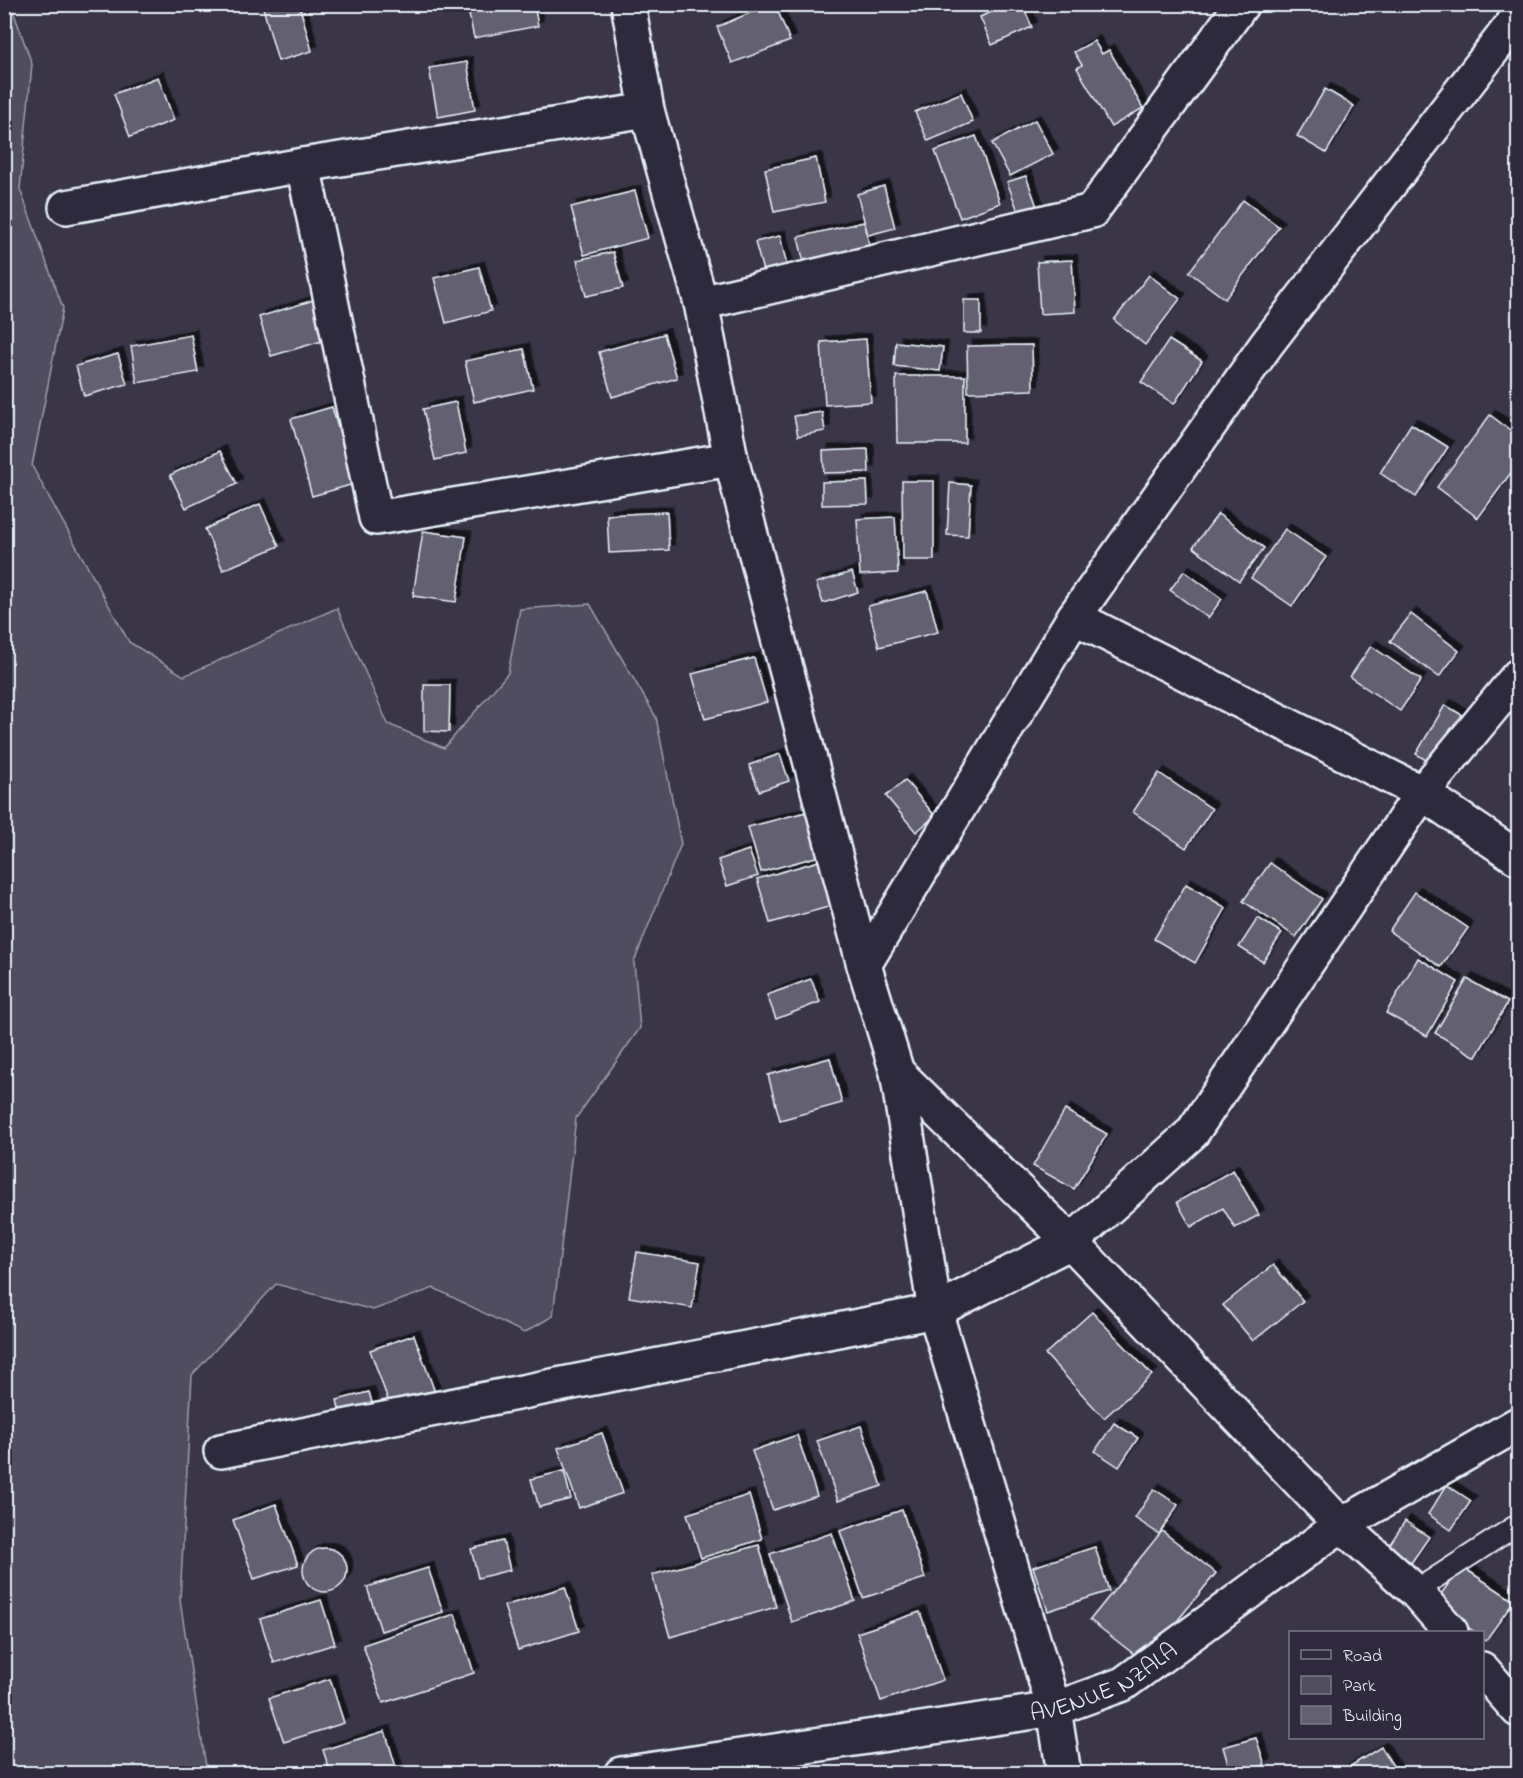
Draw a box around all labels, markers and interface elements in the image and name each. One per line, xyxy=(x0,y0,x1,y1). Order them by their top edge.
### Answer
legend xyxy=(1289,1631,1484,1739)
street label: AVENUE NZALA xyxy=(1028,1635,1186,1732)
text: Road xyxy=(1343,1644,1382,1670)
text: Park xyxy=(1343,1674,1376,1700)
text: Building xyxy=(1342,1704,1402,1731)

